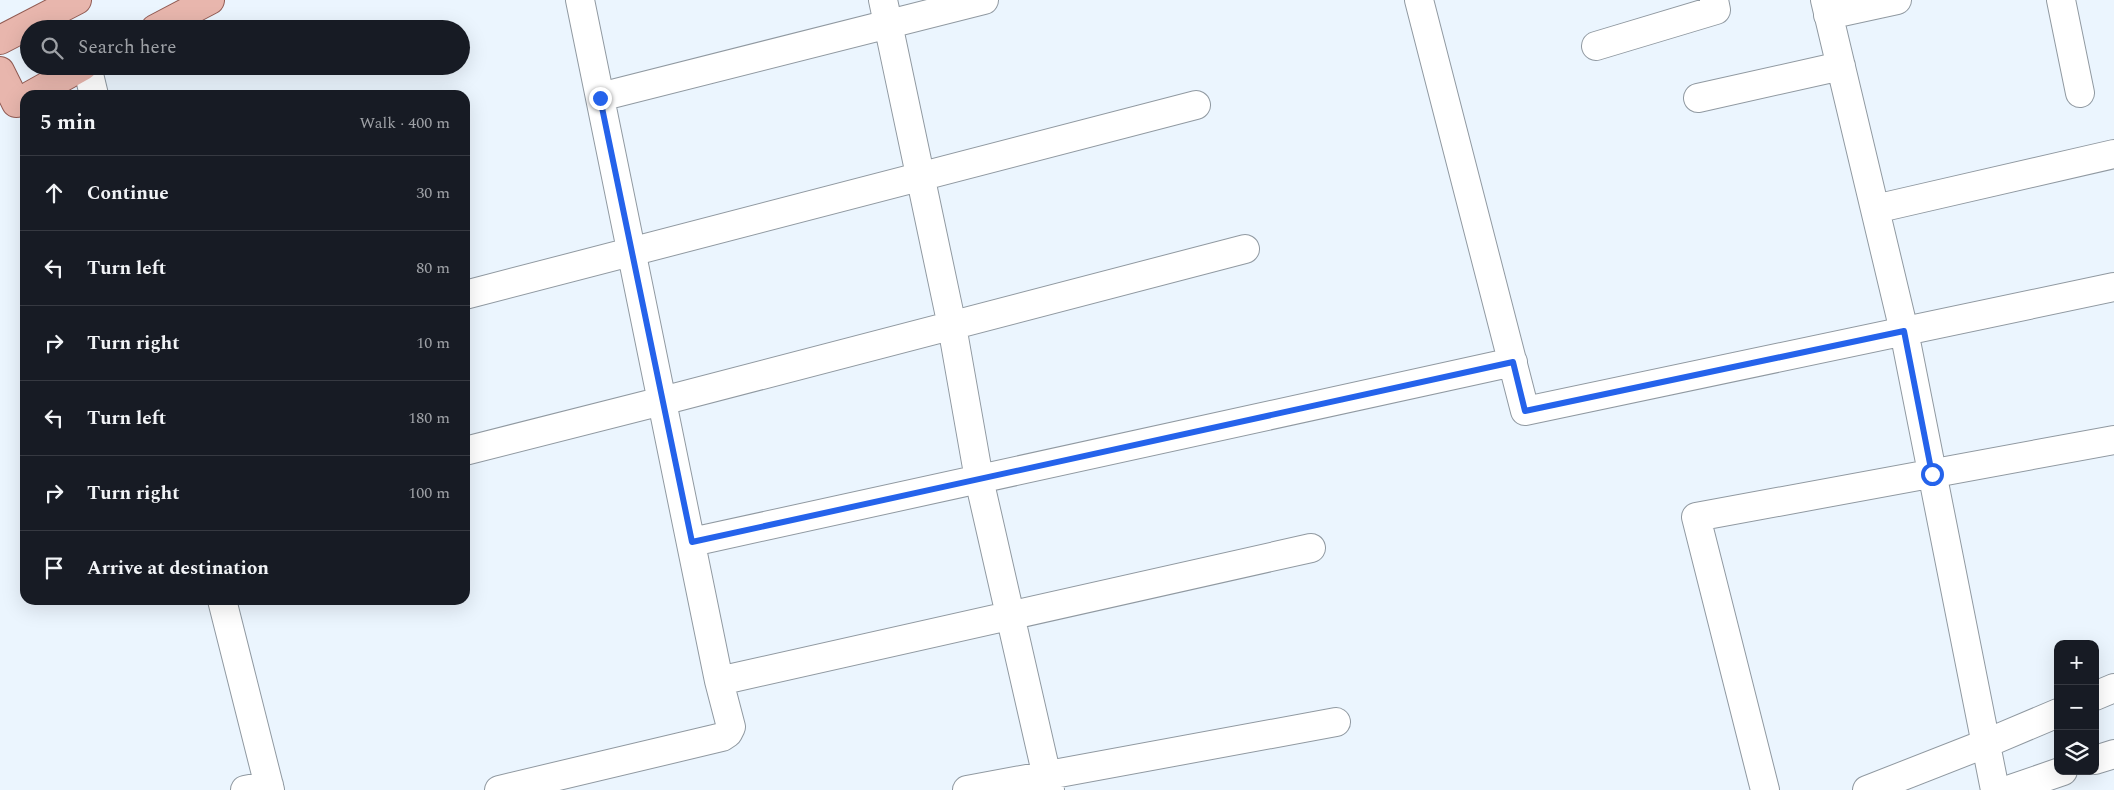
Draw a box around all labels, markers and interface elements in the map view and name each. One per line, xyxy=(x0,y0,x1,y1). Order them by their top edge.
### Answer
search box xyxy=(20,20,470,75)
text: Search here xyxy=(78,33,177,62)
icon: search xyxy=(38,34,66,62)
route end xyxy=(589,87,612,110)
text: 5 min xyxy=(40,107,96,139)
text: Walk · 400 m xyxy=(359,111,450,135)
icon: ahead xyxy=(40,179,68,207)
text: Continue xyxy=(87,179,169,208)
text: 30 m xyxy=(416,181,450,205)
icon: left xyxy=(40,254,68,282)
text: Turn left xyxy=(87,254,166,283)
text: 80 m xyxy=(416,256,450,280)
icon: right xyxy=(40,329,68,357)
text: Turn right xyxy=(87,329,180,358)
text: 10 m xyxy=(416,331,450,355)
icon: left xyxy=(40,404,68,432)
text: Turn left xyxy=(87,404,166,433)
text: 180 m xyxy=(408,406,450,430)
route start xyxy=(1921,463,1944,486)
icon: right xyxy=(40,479,68,507)
text: Turn right xyxy=(87,479,180,508)
text: 100 m xyxy=(408,481,450,505)
icon: arrive xyxy=(40,554,68,582)
text: Arrive at destination xyxy=(87,554,269,583)
map controls xyxy=(2054,640,2099,775)
button: + xyxy=(2054,640,2099,685)
button: − xyxy=(2054,685,2099,730)
button: layers xyxy=(2054,730,2099,775)

